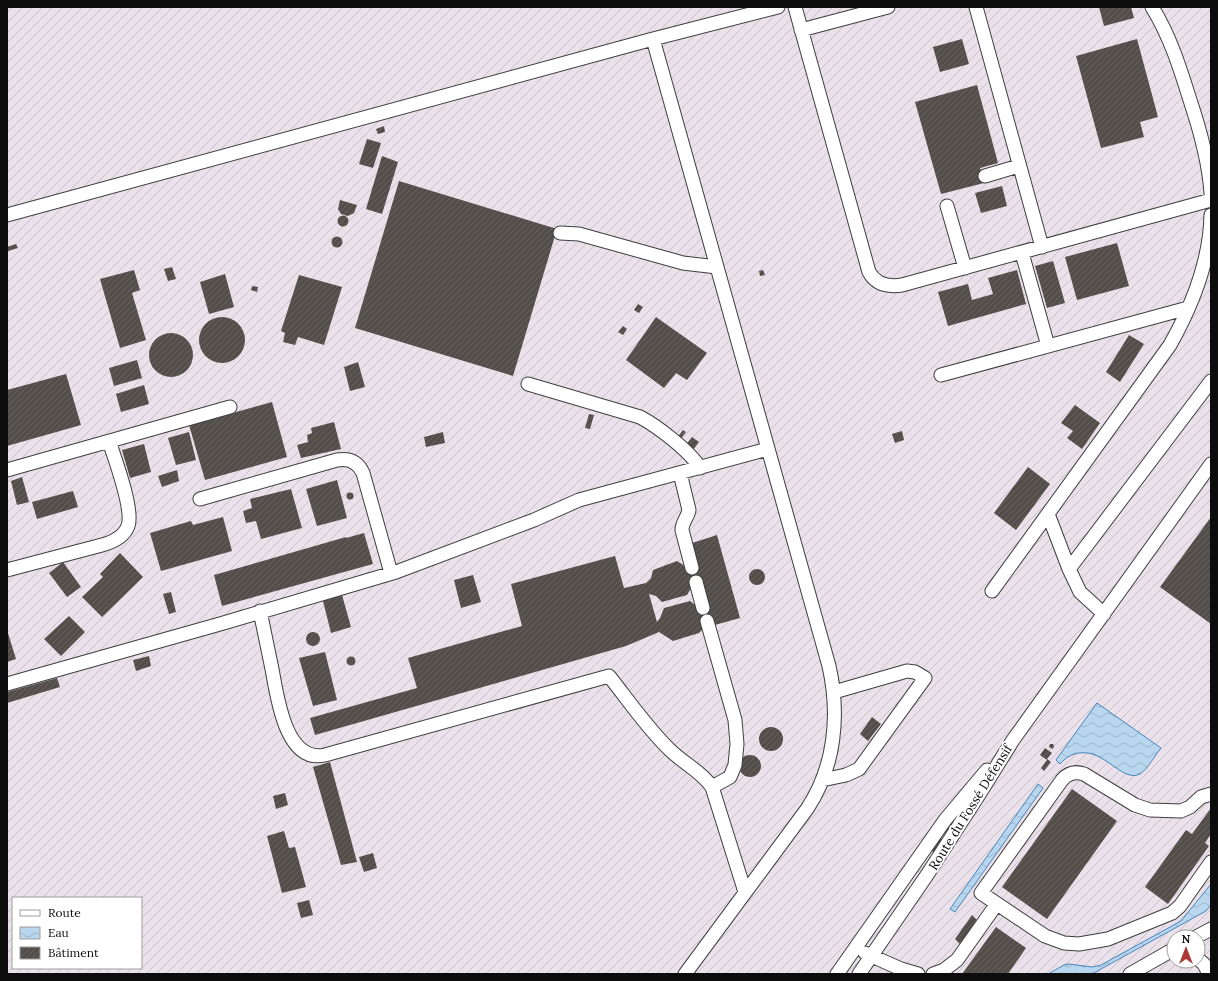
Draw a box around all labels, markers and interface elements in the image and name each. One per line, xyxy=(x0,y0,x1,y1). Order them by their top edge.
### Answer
street label: Route du Fossé Défensif xyxy=(925,740,1017,873)
legend xyxy=(12,897,142,969)
text: Route xyxy=(48,905,81,920)
text: Eau xyxy=(48,925,69,940)
north arrow xyxy=(1166,929,1206,969)
text: N xyxy=(1182,932,1191,946)
text: Bâtiment xyxy=(48,945,99,960)

